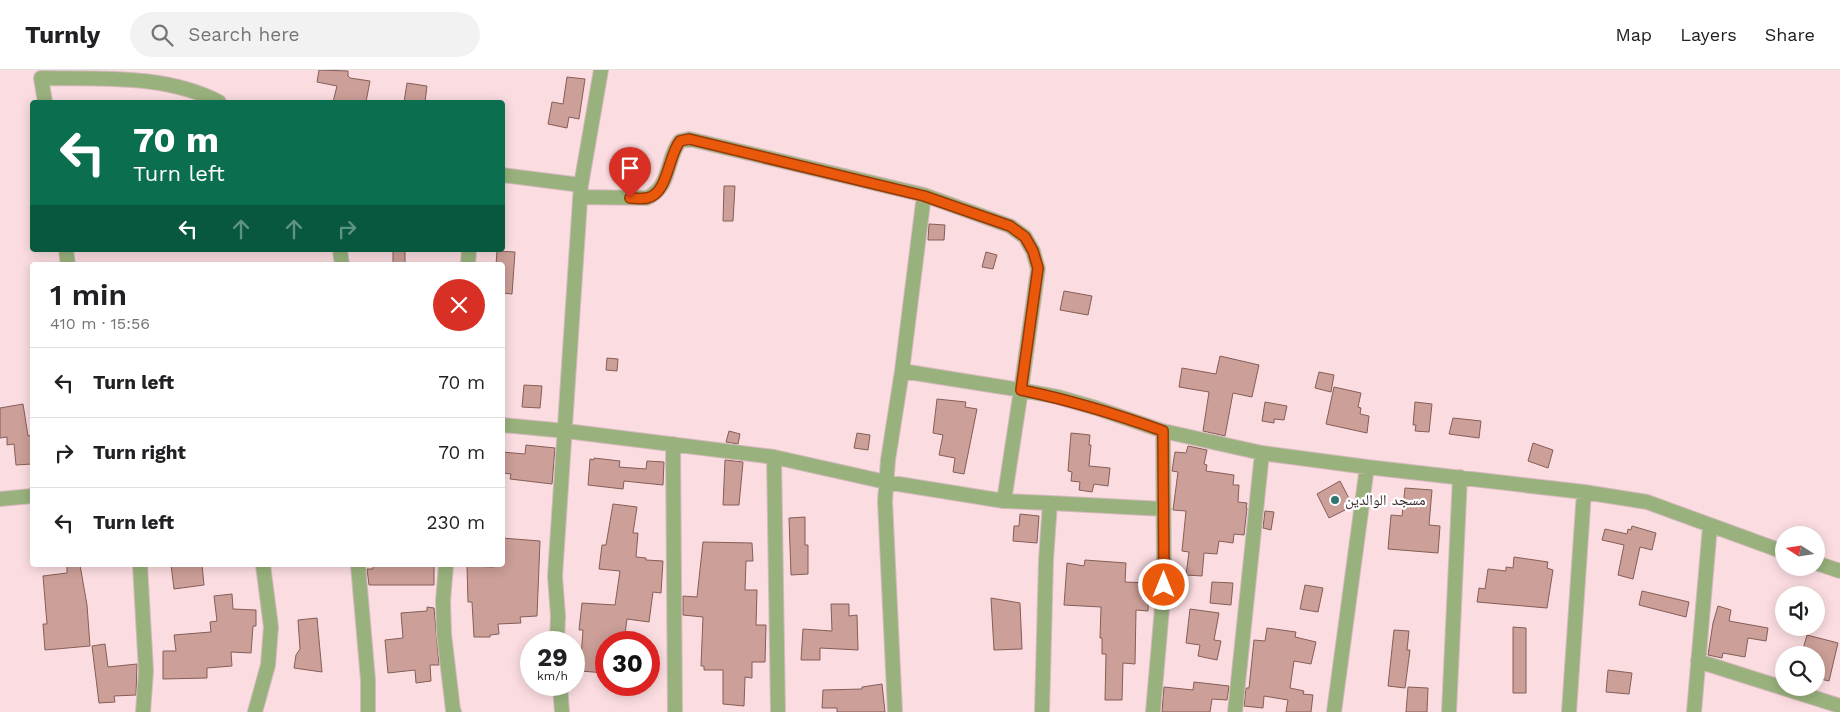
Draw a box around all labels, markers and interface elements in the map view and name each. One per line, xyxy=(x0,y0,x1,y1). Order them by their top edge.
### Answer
search box xyxy=(130,12,480,57)
text: Turnly xyxy=(25,21,100,49)
icon: search xyxy=(148,21,176,49)
text: Search here xyxy=(188,23,300,46)
text: Map xyxy=(1615,24,1652,45)
text: Layers xyxy=(1680,24,1737,45)
text: Share xyxy=(1765,24,1815,45)
text: 70 m xyxy=(133,119,219,161)
icon: left xyxy=(50,120,115,185)
pin xyxy=(609,147,651,198)
icon: arrive xyxy=(616,154,644,182)
text: Turn left xyxy=(133,161,225,186)
icon: left xyxy=(174,215,202,243)
icon: ahead xyxy=(227,215,255,243)
icon: ahead xyxy=(280,215,308,243)
icon: right xyxy=(333,215,361,243)
text: 1 min xyxy=(50,277,127,312)
button: close xyxy=(433,279,485,331)
text: 410 m · 15:56 xyxy=(50,314,150,333)
icon: left xyxy=(50,369,78,397)
text: Turn left xyxy=(93,371,174,394)
text: 70 m xyxy=(438,371,485,394)
icon: right xyxy=(50,439,78,467)
text: Turn right xyxy=(93,441,186,464)
text: 70 m xyxy=(438,441,485,464)
place label: مسجد الوالدين xyxy=(1345,491,1426,510)
marker: مسجد الوالدين xyxy=(1329,494,1341,506)
icon: left xyxy=(50,509,78,537)
text: Turn left xyxy=(93,511,174,534)
text: 230 m xyxy=(426,511,485,534)
north arrow xyxy=(1775,526,1825,576)
map controls xyxy=(1775,526,1825,696)
position arrow xyxy=(1137,558,1189,610)
button: sound xyxy=(1775,586,1825,636)
speed limit sign: 30 xyxy=(595,631,660,696)
text: 29 xyxy=(537,643,568,672)
button: search xyxy=(1775,646,1825,696)
text: km/h xyxy=(537,669,568,683)

